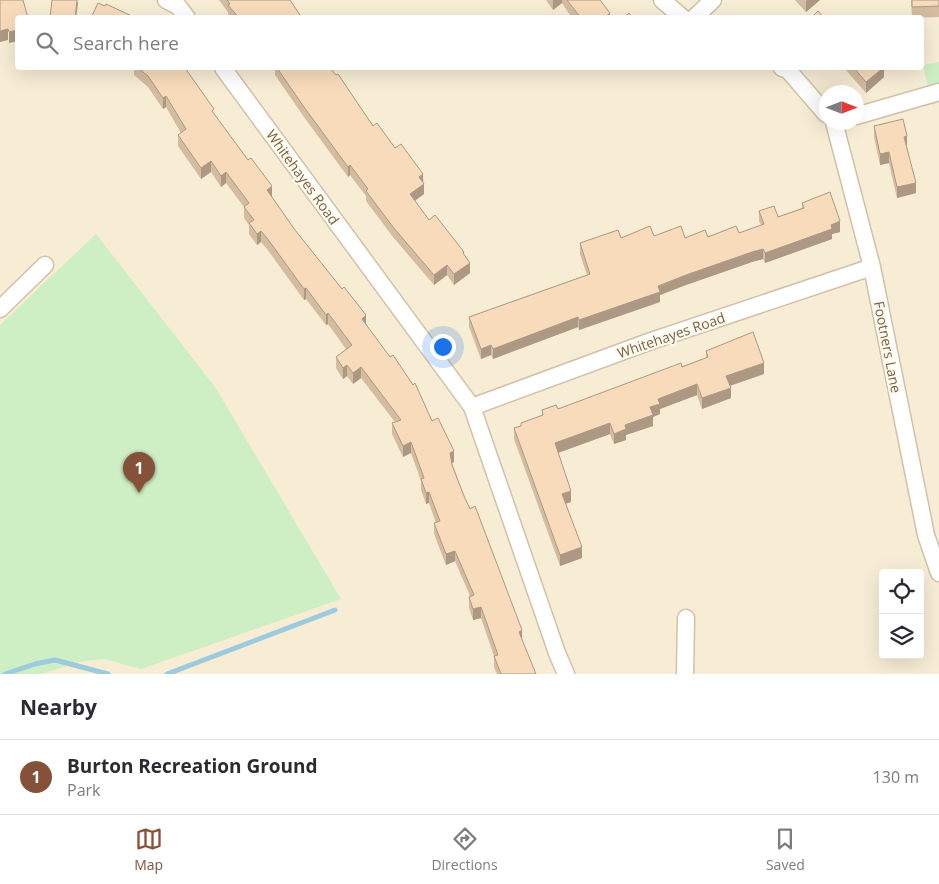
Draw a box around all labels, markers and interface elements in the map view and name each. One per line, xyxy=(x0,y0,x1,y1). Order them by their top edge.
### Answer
search box xyxy=(15,15,924,70)
icon: search xyxy=(33,29,61,57)
text: Search here xyxy=(73,30,179,56)
north arrow xyxy=(819,85,864,130)
street label: Whitehayes Road xyxy=(262,126,344,228)
street label: Footners Lane xyxy=(870,300,906,395)
street label: Whitehayes Road xyxy=(615,308,727,362)
your location xyxy=(430,334,456,360)
pin: 1 xyxy=(123,452,155,493)
map controls xyxy=(879,569,924,659)
button: locate xyxy=(879,569,924,614)
button: layers xyxy=(879,614,924,659)
text: Nearby xyxy=(20,693,97,721)
text: Burton Recreation Ground xyxy=(67,753,318,779)
text: 1 xyxy=(31,766,41,788)
text: 130 m xyxy=(873,766,919,788)
text: Park xyxy=(67,779,100,801)
tab: Map xyxy=(134,825,163,874)
tab: Directions xyxy=(431,825,498,874)
tab: Saved xyxy=(766,825,805,874)

